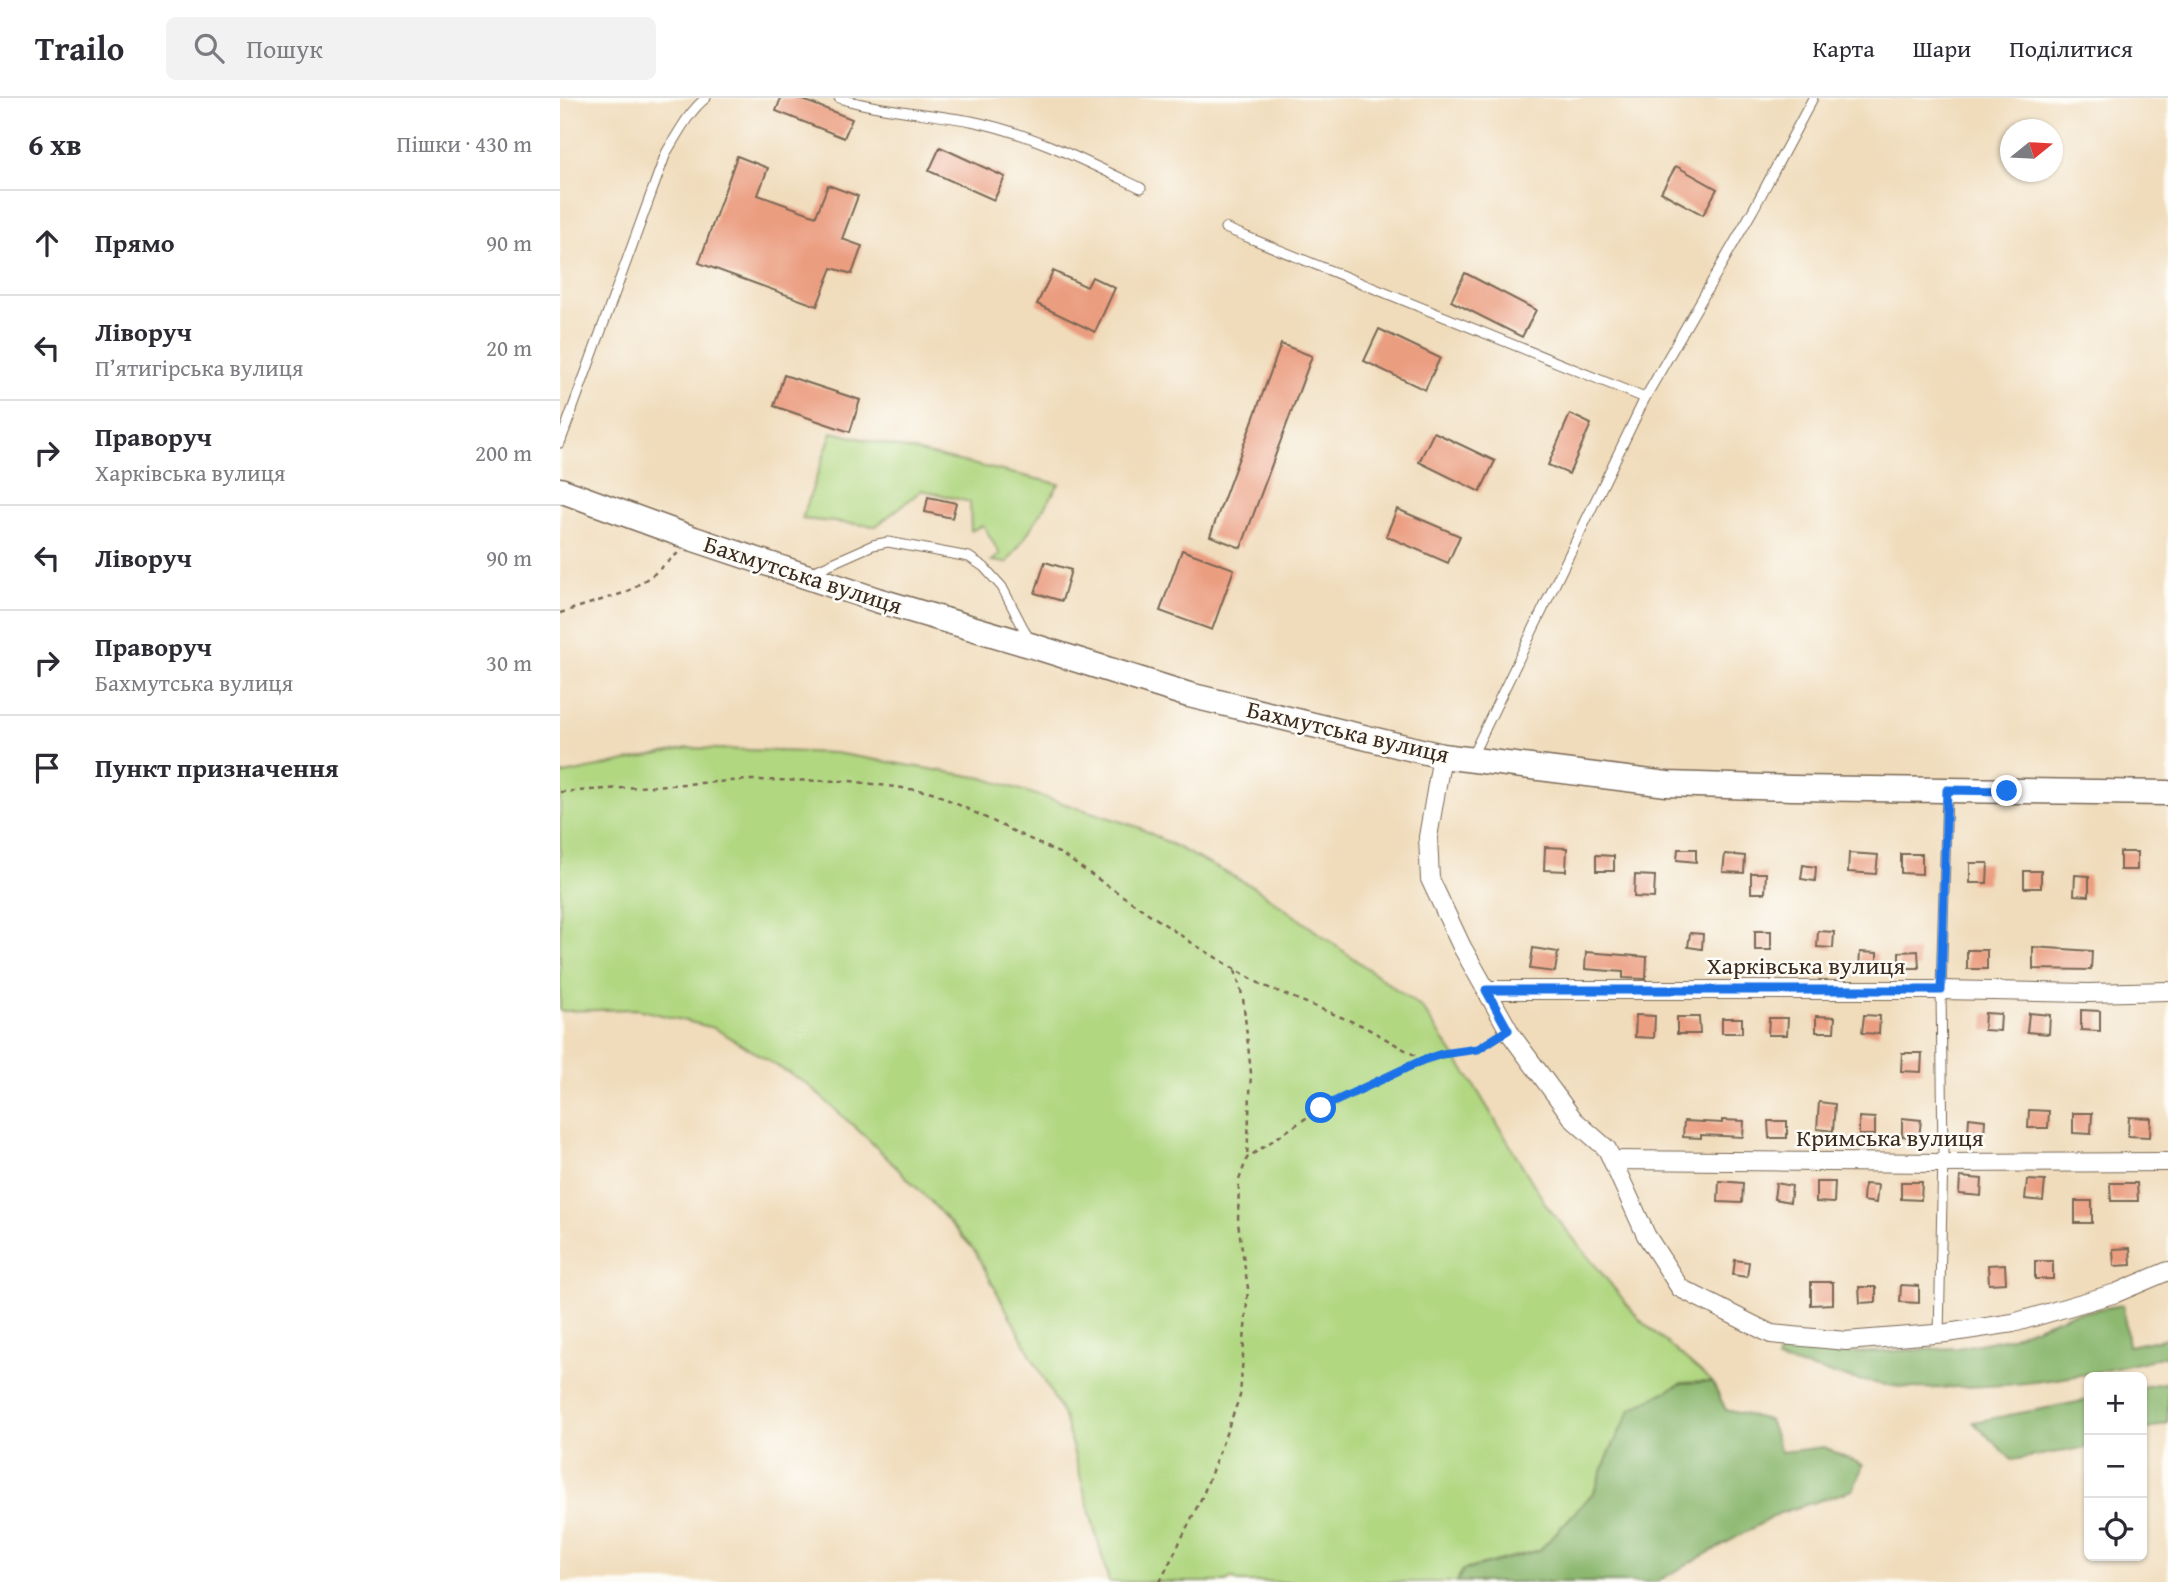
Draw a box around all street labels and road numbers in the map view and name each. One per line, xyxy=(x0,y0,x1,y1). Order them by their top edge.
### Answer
street label: Бахмутська вулиця xyxy=(699,526,907,623)
street label: Бахмутська вулиця xyxy=(1243,691,1453,772)
street label: Харківська вулиця xyxy=(1707,948,1905,983)
street label: Кримська вулиця xyxy=(1796,1120,1984,1155)

